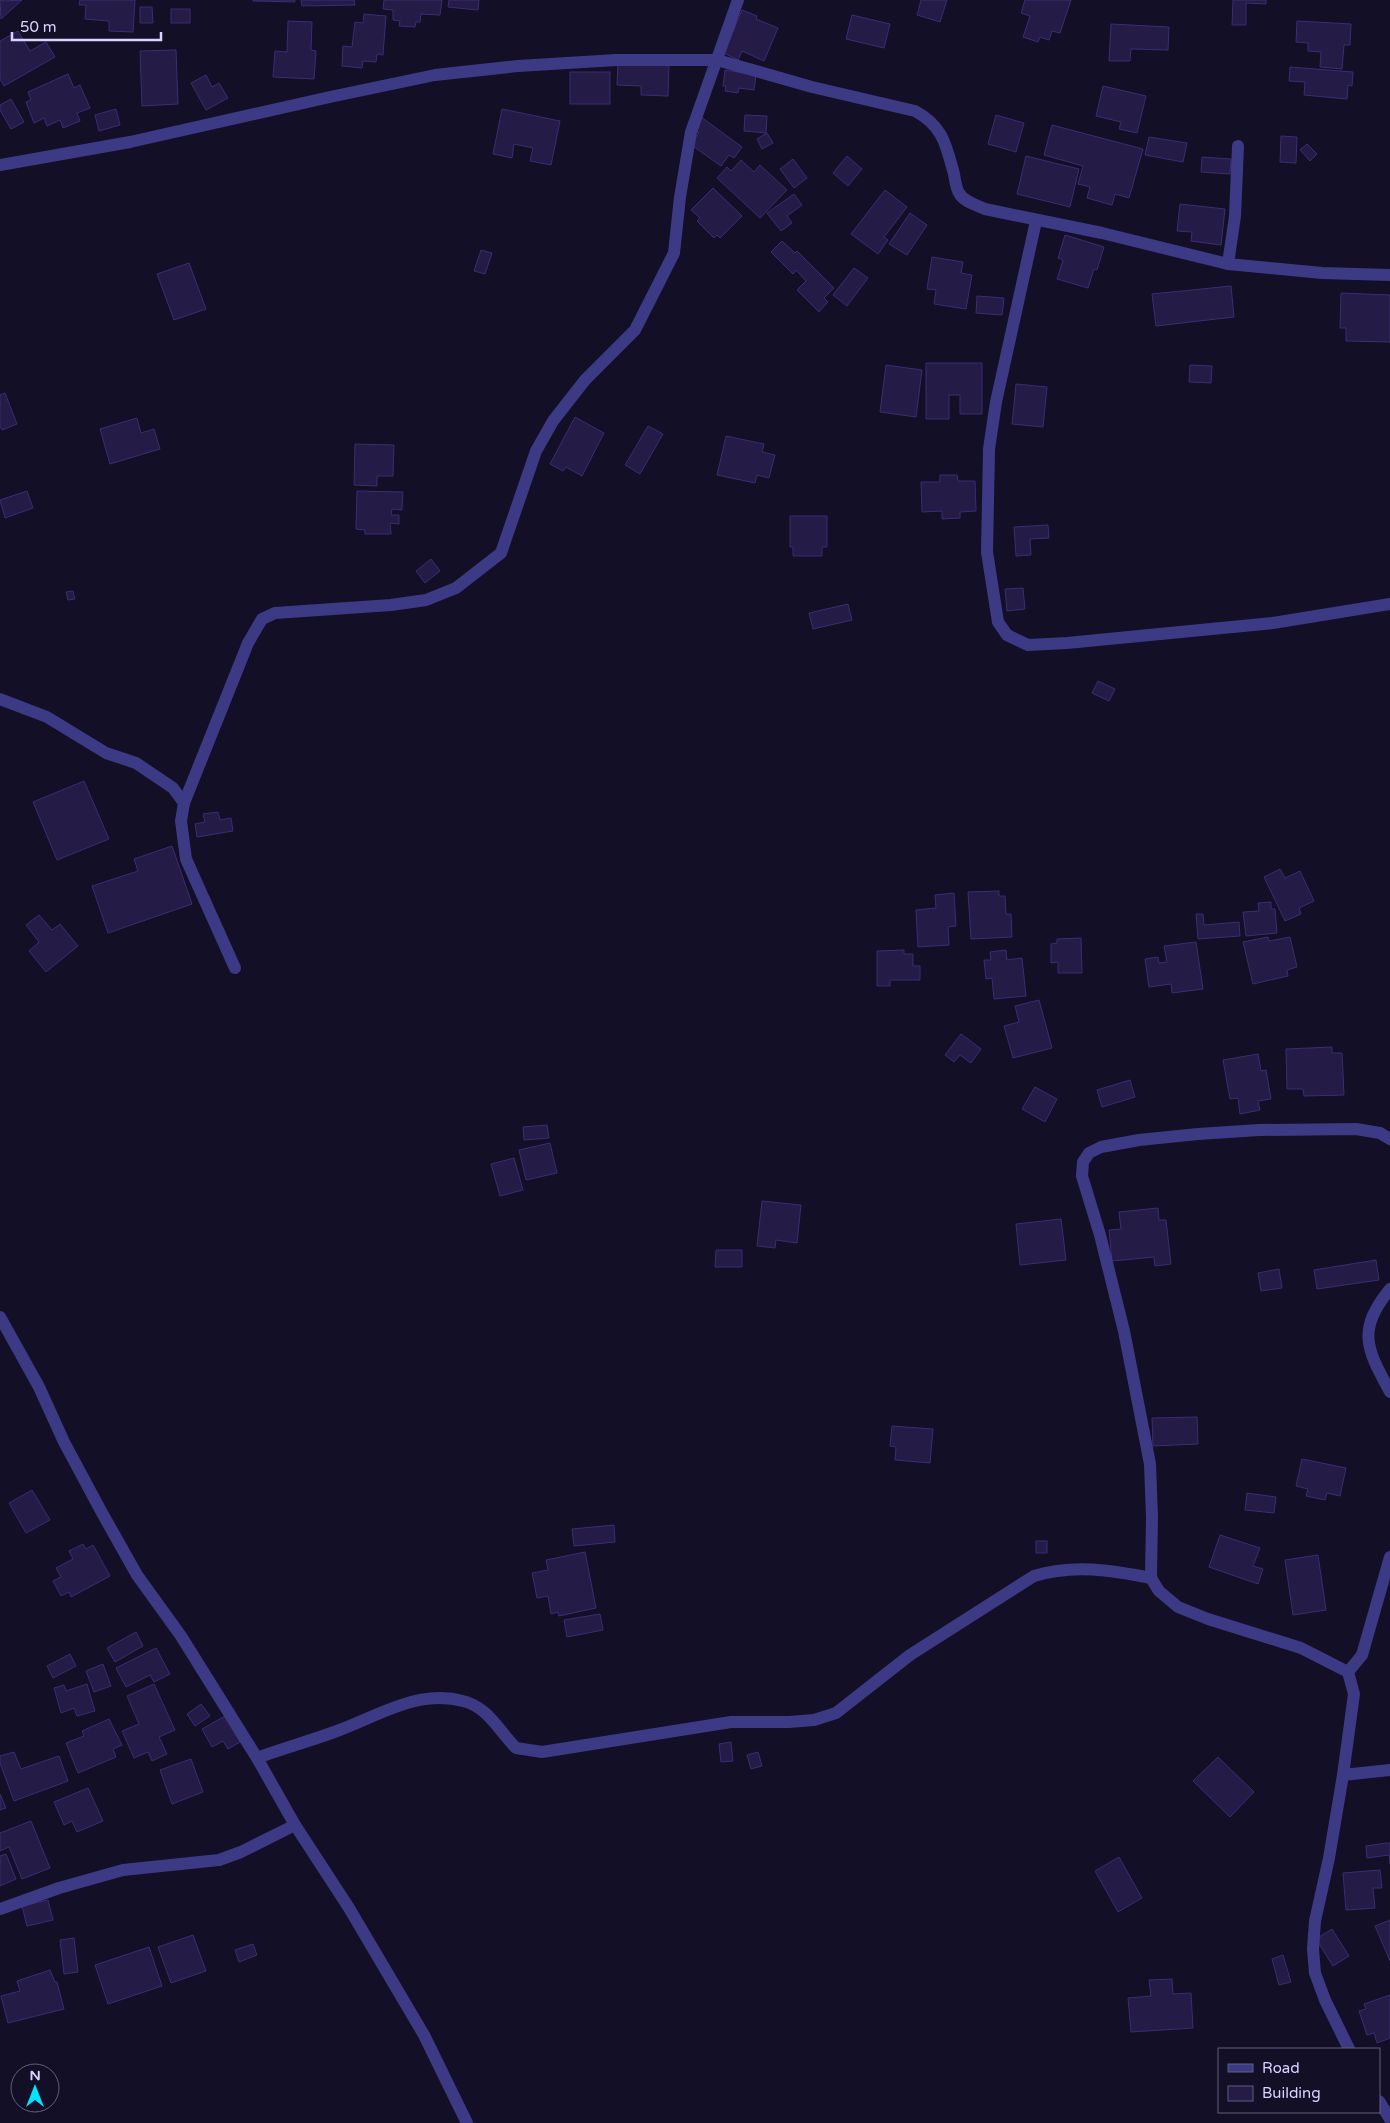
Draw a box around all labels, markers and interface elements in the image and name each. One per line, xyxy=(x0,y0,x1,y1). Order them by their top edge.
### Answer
scale bar xyxy=(12,10,161,42)
text: 50 m xyxy=(20,18,57,36)
legend xyxy=(1218,2048,1380,2113)
text: Road xyxy=(1262,2059,1300,2077)
north arrow xyxy=(10,2063,60,2113)
text: N xyxy=(29,2067,41,2084)
text: Building xyxy=(1262,2084,1321,2102)

